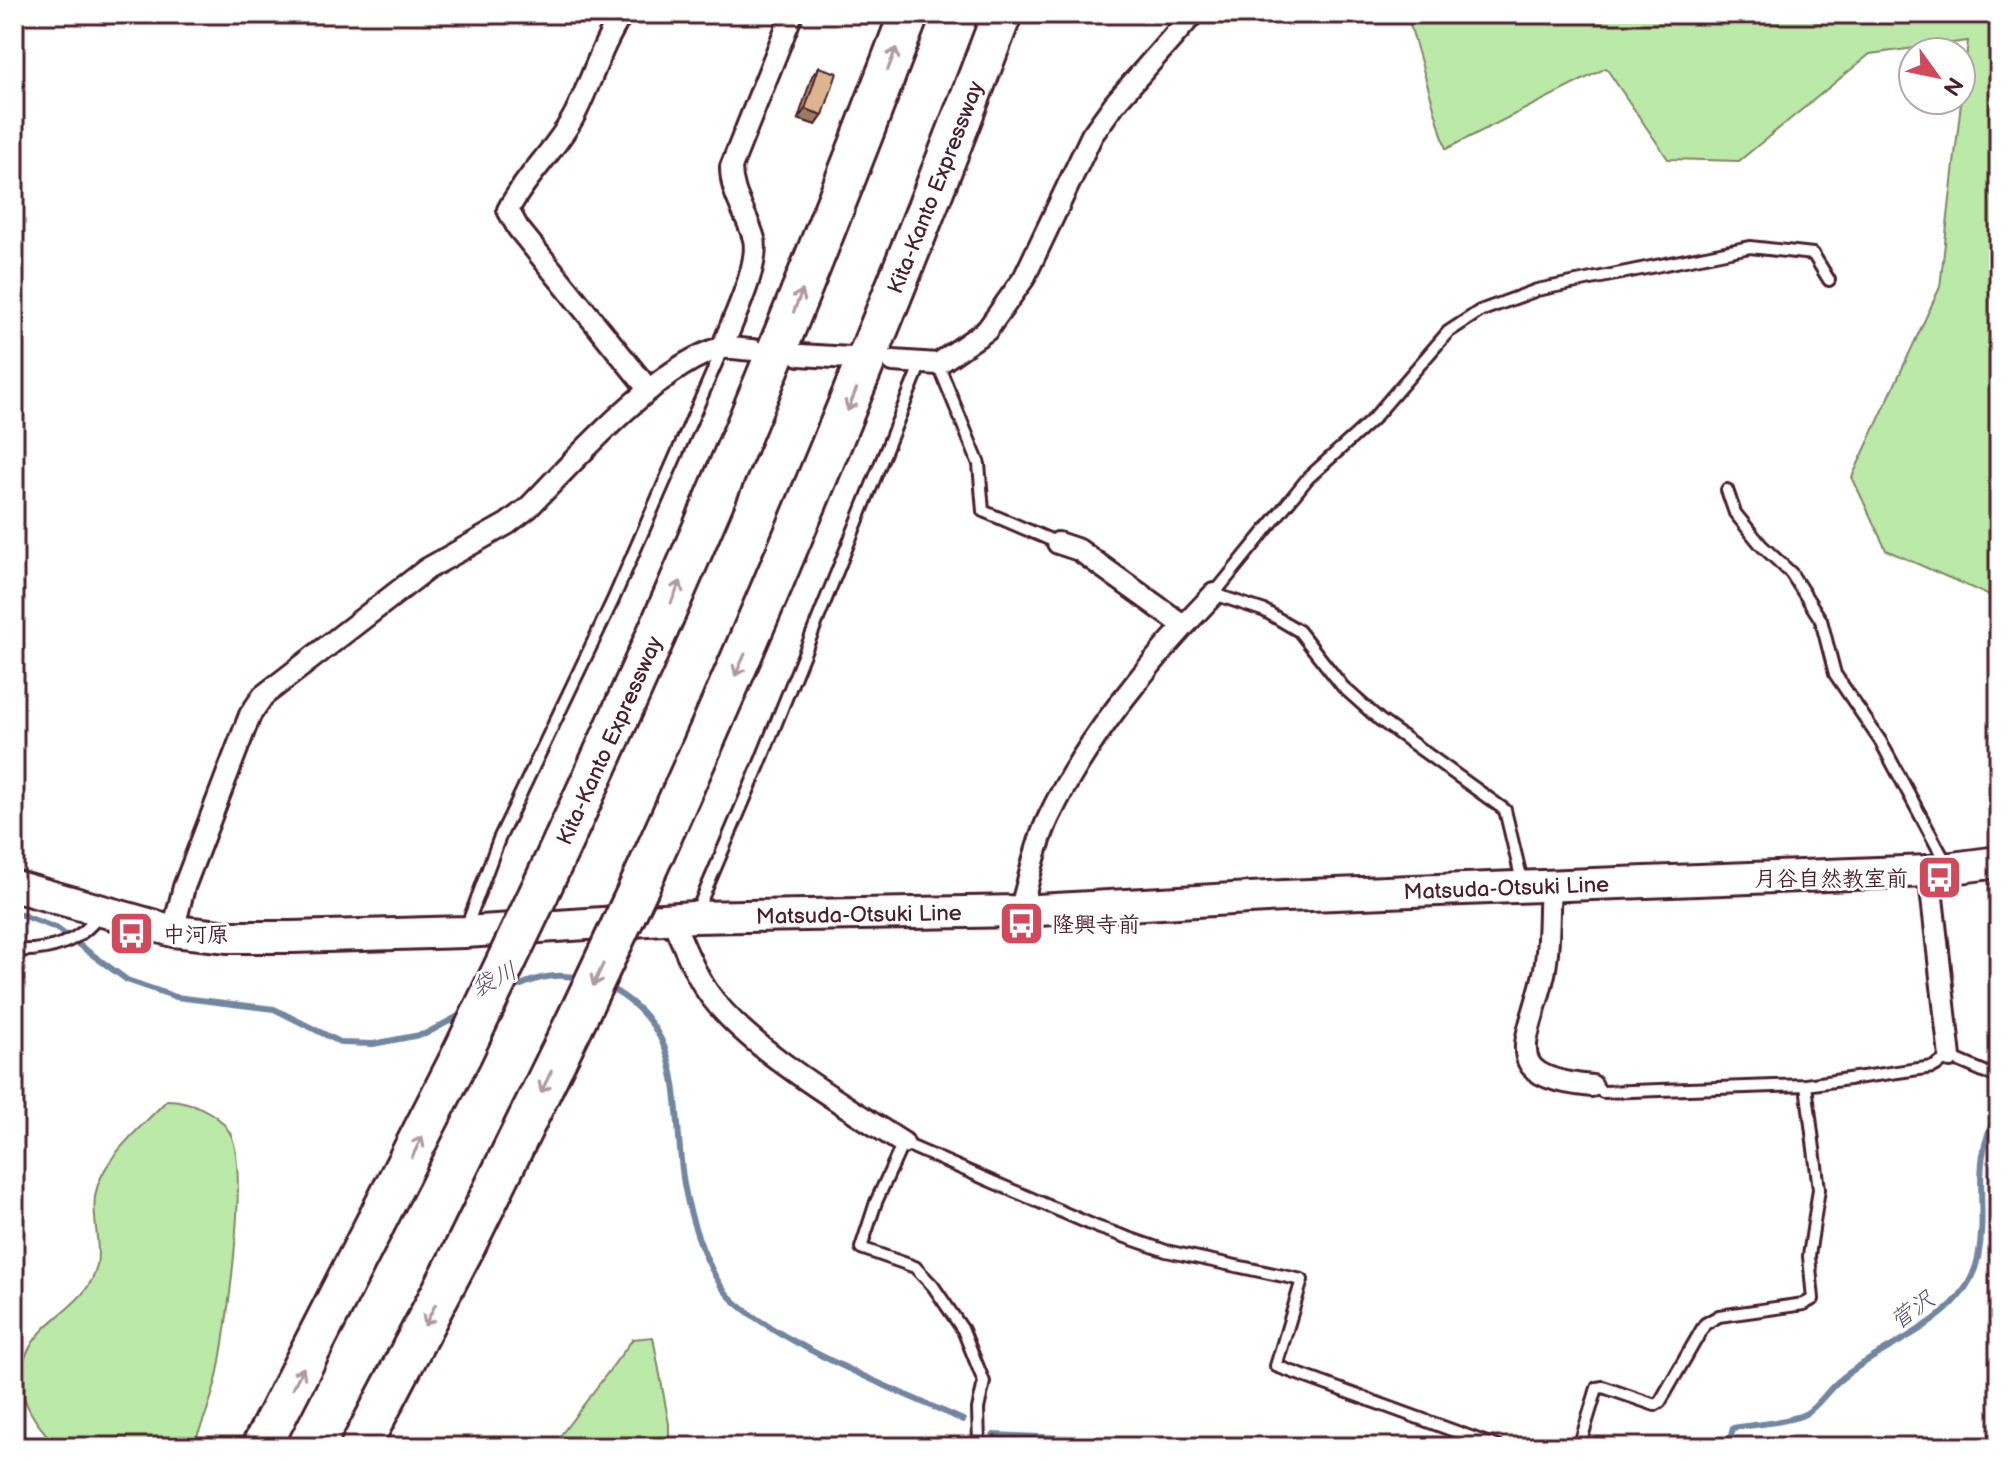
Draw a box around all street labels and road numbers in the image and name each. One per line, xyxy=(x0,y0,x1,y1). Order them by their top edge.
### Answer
street label: Kita-Kanto Expressway xyxy=(882,77,990,298)
street label: Kita-Kanto Expressway xyxy=(551,632,669,850)
street label: Matsuda-Otsuki Line xyxy=(1403,871,1610,906)
street label: Matsuda-Otsuki Line xyxy=(756,900,962,931)

